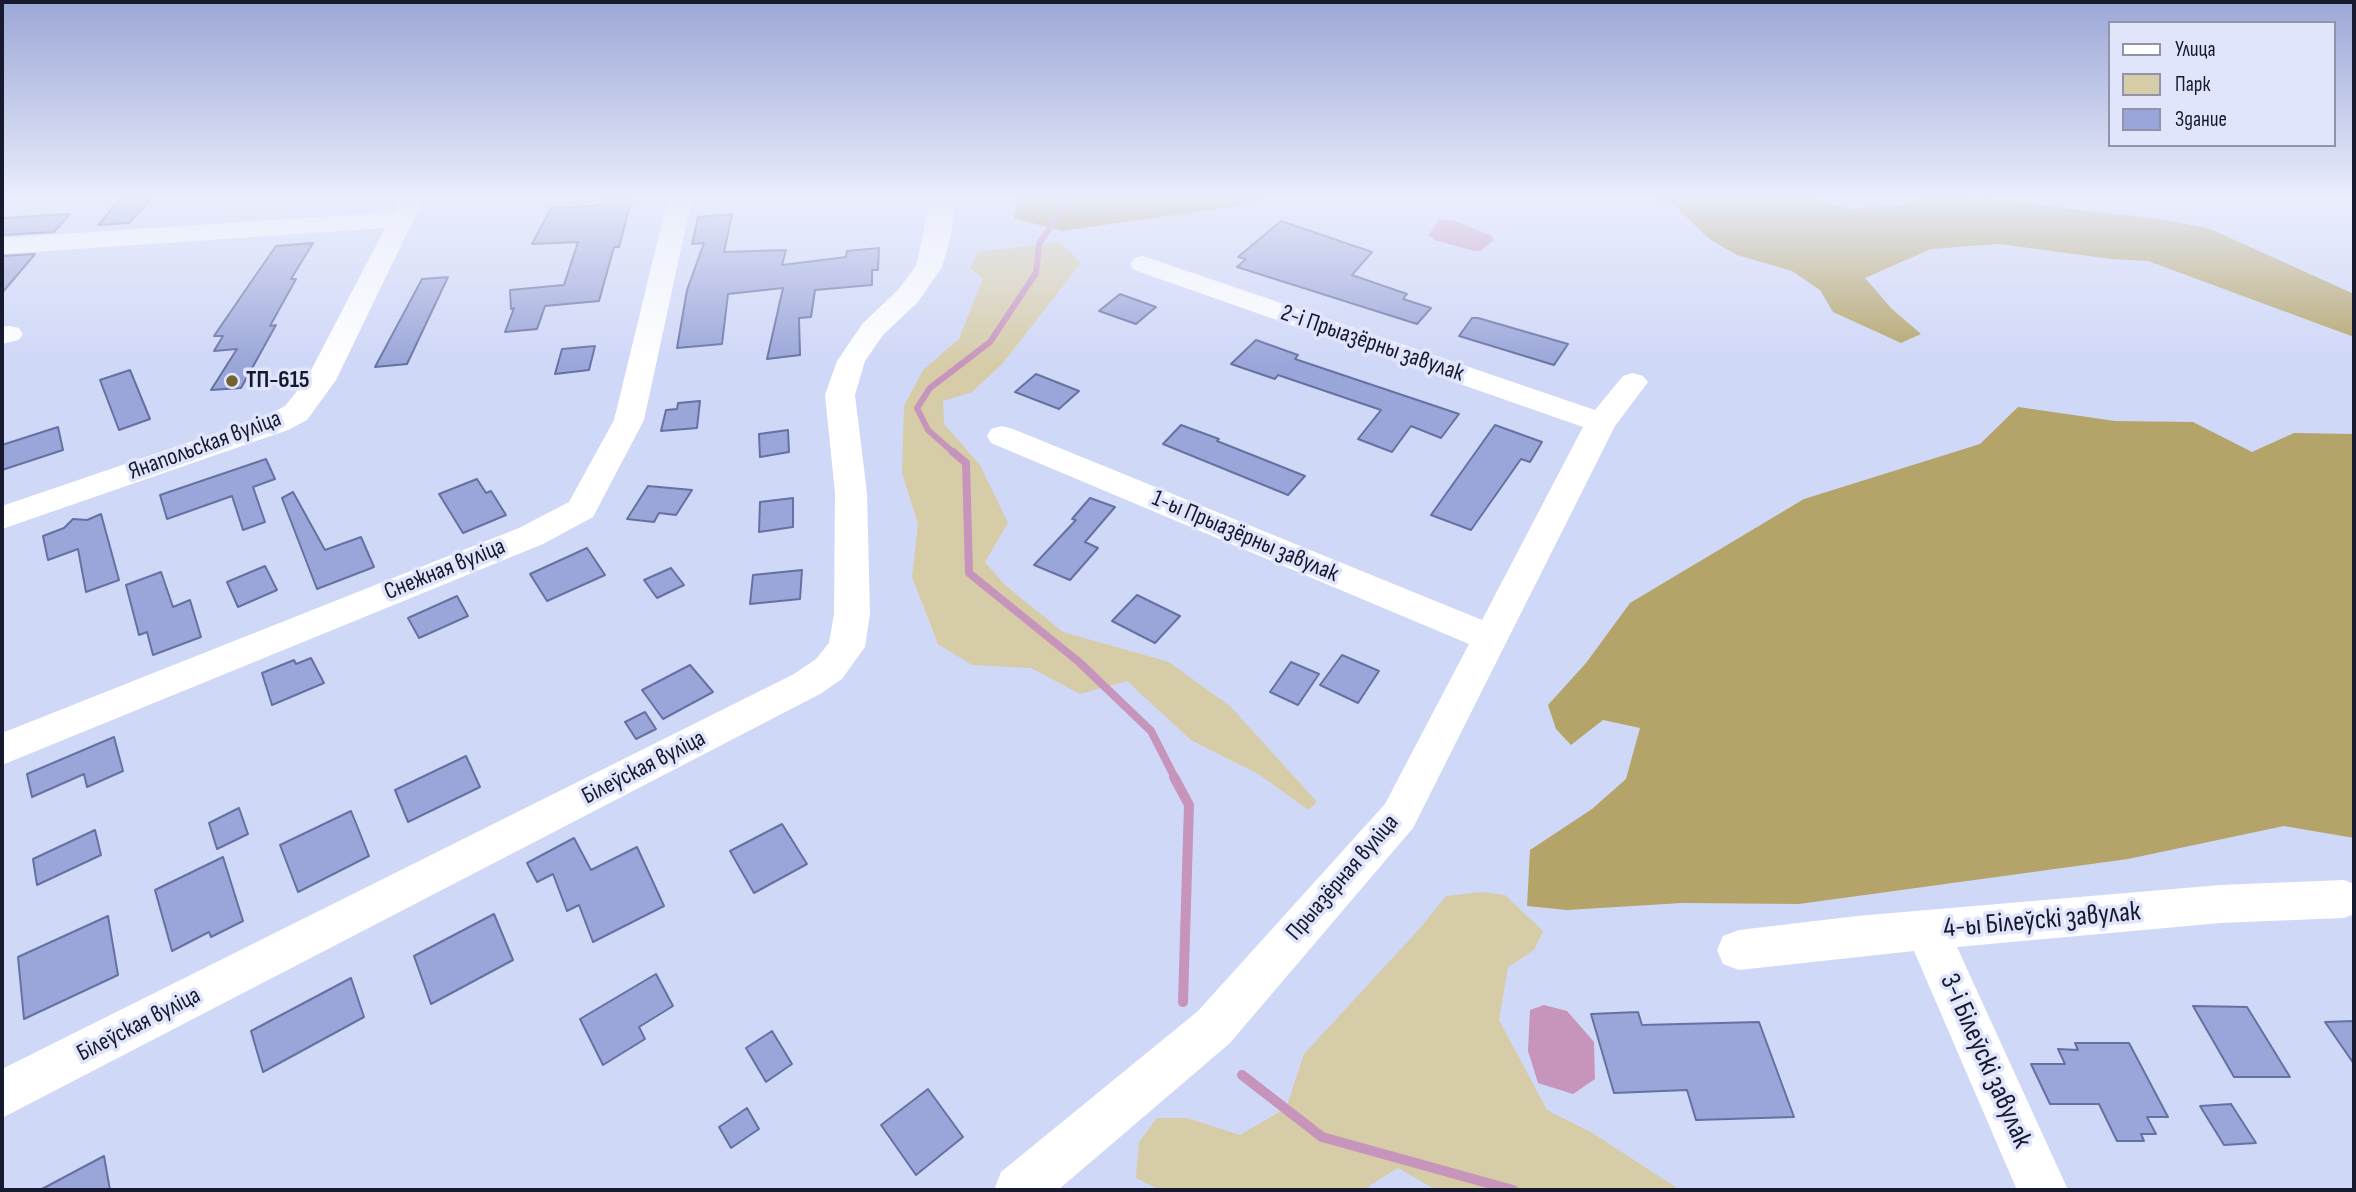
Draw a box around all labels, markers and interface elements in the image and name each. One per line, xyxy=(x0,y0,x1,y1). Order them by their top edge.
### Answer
legend xyxy=(2108,21,2335,147)
text: Улица xyxy=(2175,37,2216,62)
text: Парк xyxy=(2175,72,2210,97)
text: Здание xyxy=(2175,107,2227,132)
street label: 2-і Прыазёрны завулак xyxy=(1277,299,1467,389)
place label: ТП-615 xyxy=(246,367,310,395)
marker: ТП-615 xyxy=(224,373,240,389)
street label: Янапольская вуліца xyxy=(125,405,285,487)
street label: 1-ы Прыазёрны завулак xyxy=(1148,485,1342,589)
street label: Снежная вуліца xyxy=(380,533,510,607)
street label: Білеўская вуліца xyxy=(577,725,711,811)
street label: Прыазёрная вуліца xyxy=(1281,809,1405,947)
street label: 4-ы Білеўскі завулак xyxy=(1942,896,2142,946)
street label: 3-і Білеўскі завулак xyxy=(1932,969,2038,1153)
street label: Білеўская вуліца xyxy=(72,982,206,1068)

